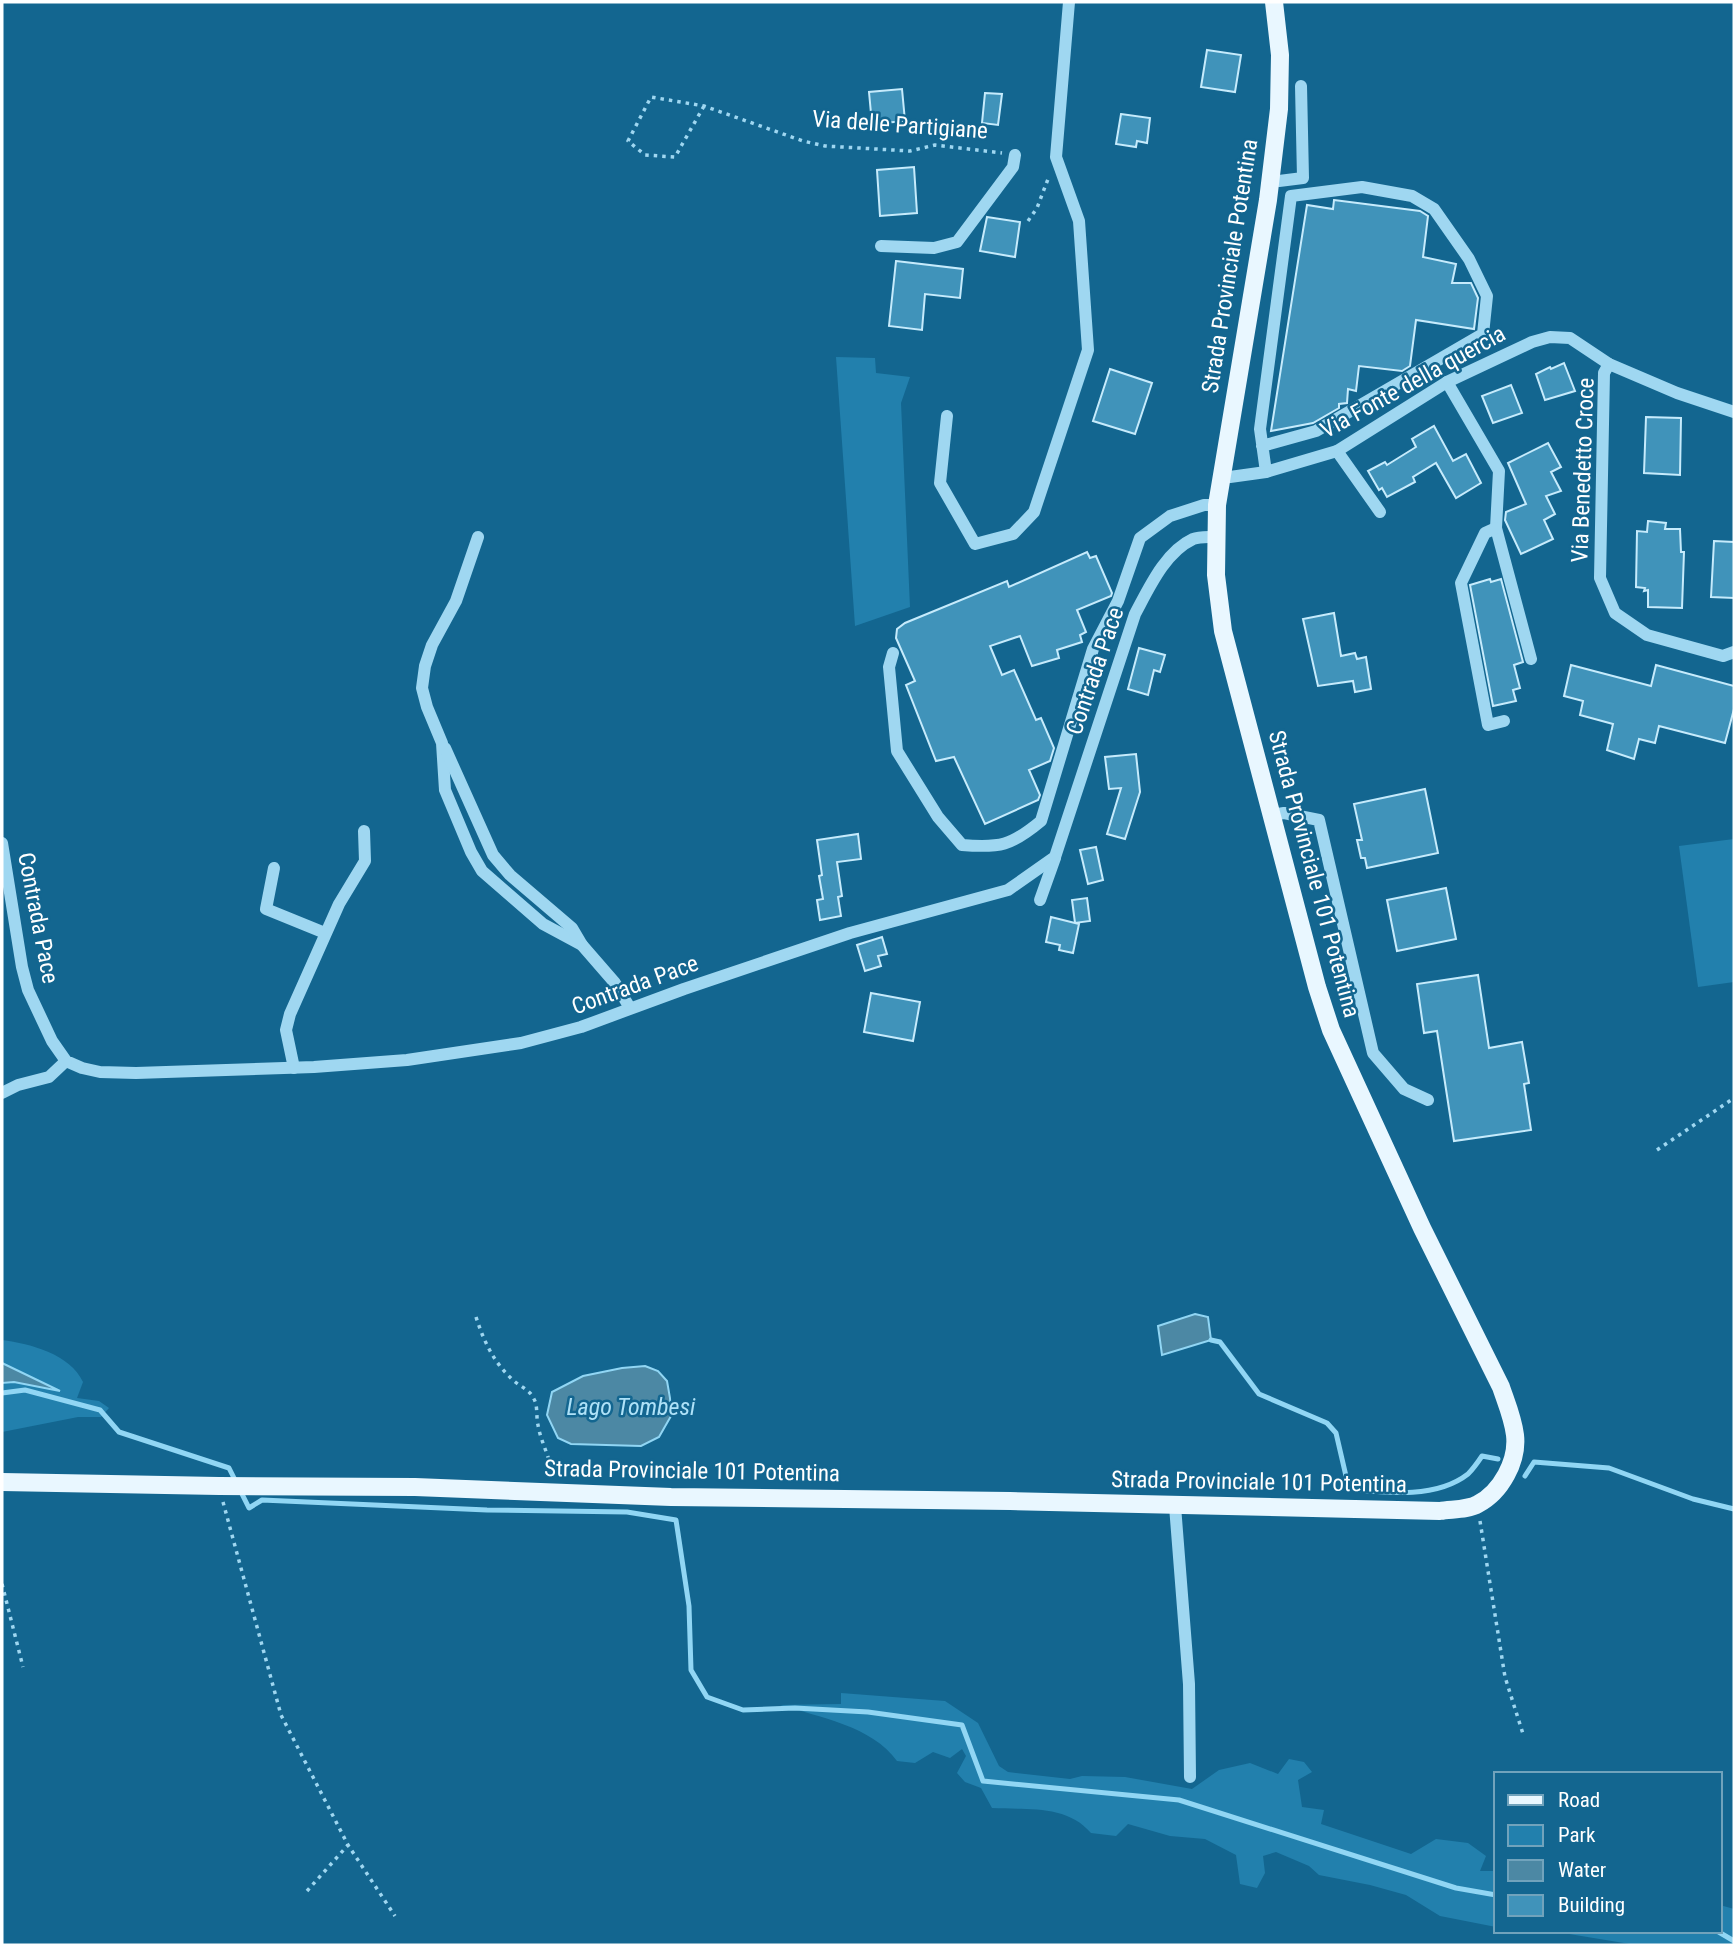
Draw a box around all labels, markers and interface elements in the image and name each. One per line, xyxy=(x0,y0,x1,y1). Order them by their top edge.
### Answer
street label: Via delle Partigiane xyxy=(811,105,989,145)
street label: Strada Provinciale Potentina xyxy=(1197,137,1263,395)
street label: Via Fonte della quercia xyxy=(1316,320,1510,444)
street label: Via Benedetto Croce xyxy=(1566,377,1600,563)
street label: Contrada Pace xyxy=(1061,604,1129,738)
street label: Strada Provinciale 101 Potentina xyxy=(1263,728,1365,1020)
street label: Contrada Pace xyxy=(12,850,64,986)
street label: Contrada Pace xyxy=(568,950,702,1020)
water label: Lago Tombesi xyxy=(567,1393,696,1421)
street label: Strada Provinciale 101 Potentina xyxy=(544,1455,840,1487)
street label: Strada Provinciale 101 Potentina xyxy=(1111,1466,1407,1498)
legend xyxy=(1494,1772,1722,1933)
text: Road xyxy=(1558,1788,1600,1812)
text: Park xyxy=(1558,1823,1596,1847)
text: Water xyxy=(1558,1858,1606,1882)
text: Building xyxy=(1558,1893,1625,1917)

